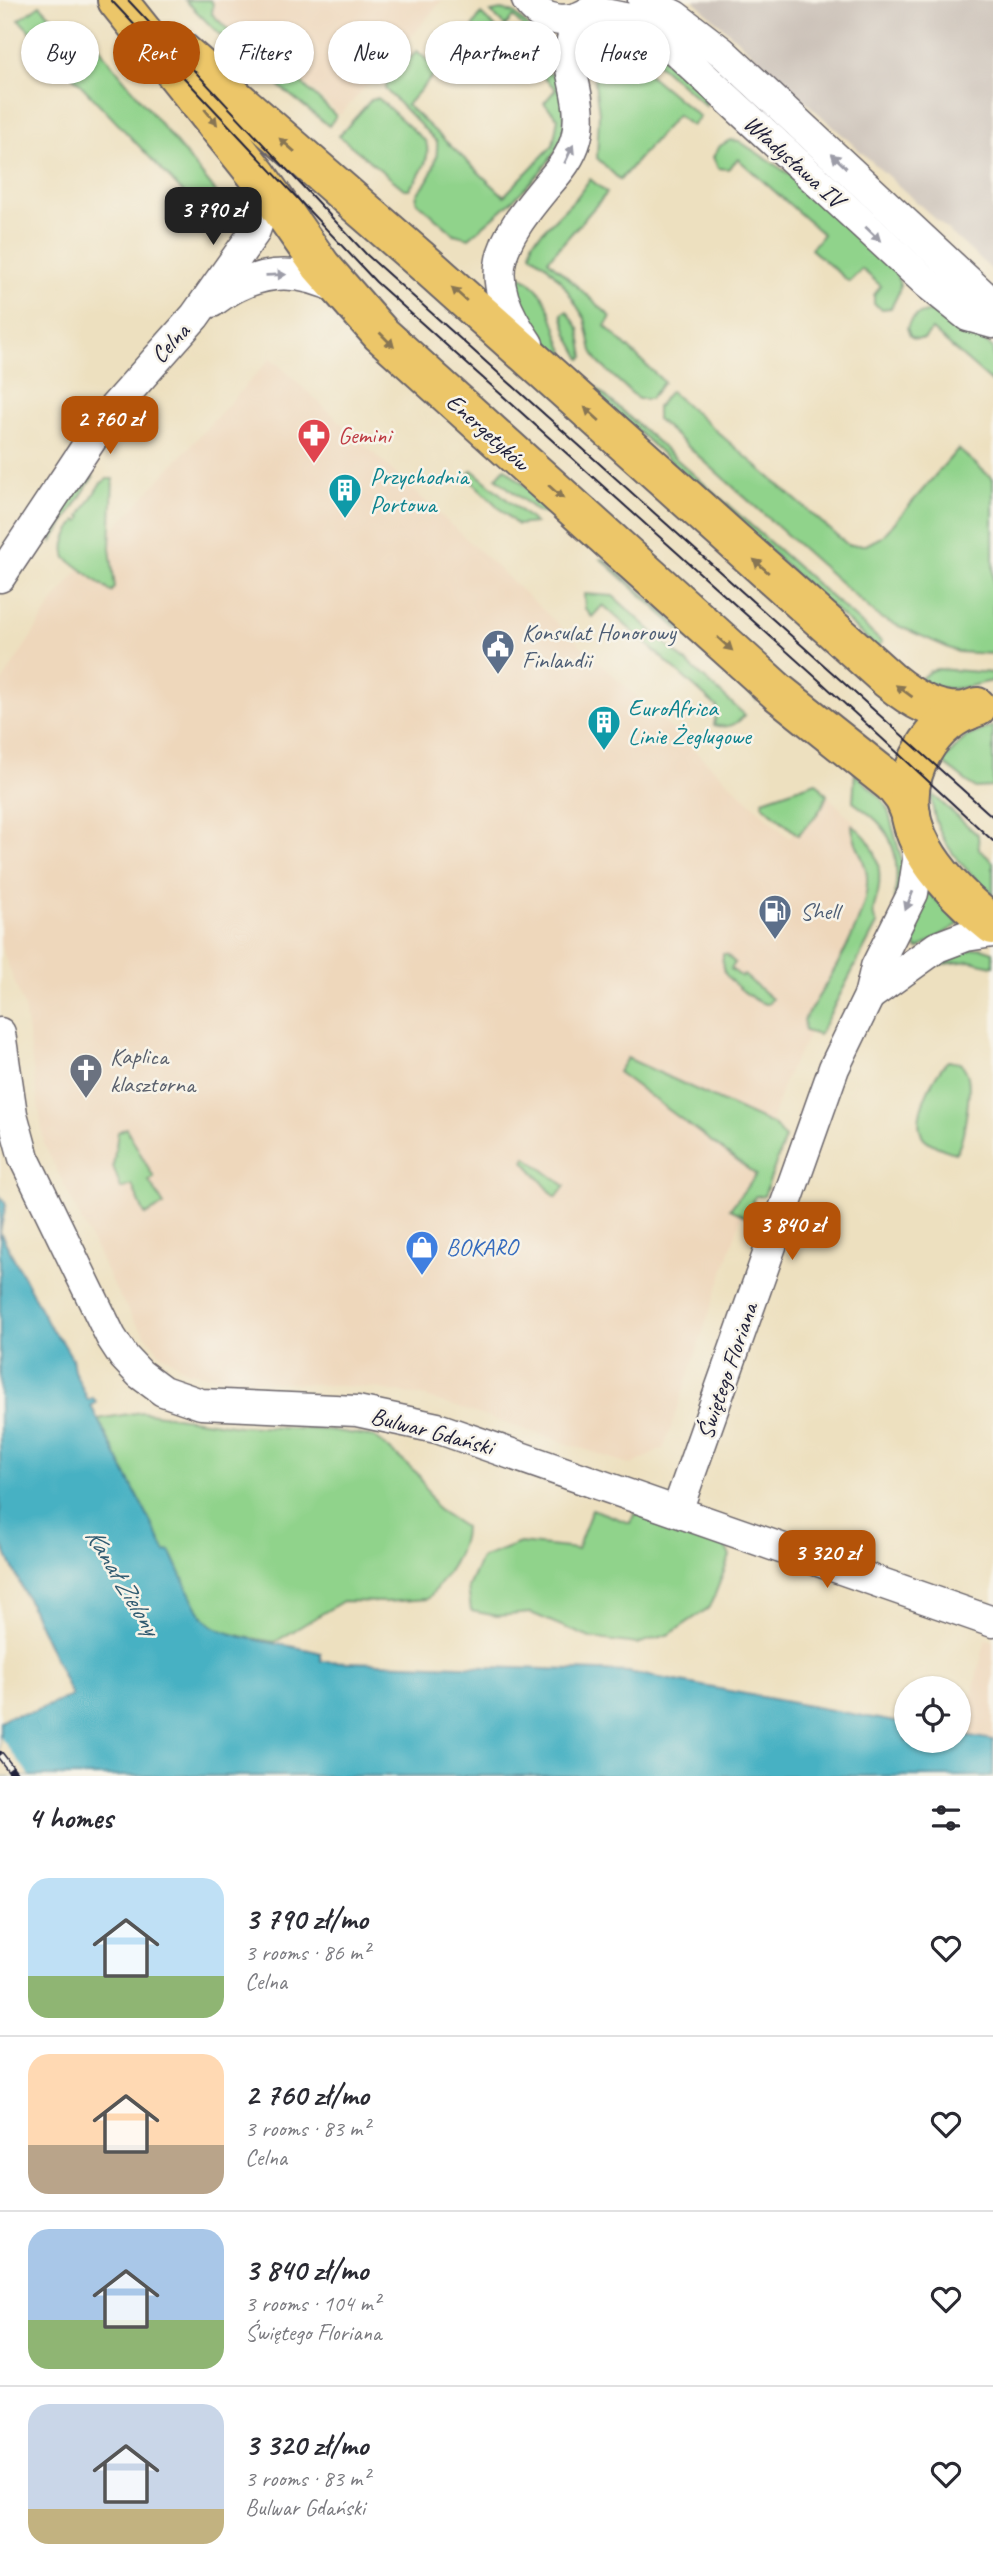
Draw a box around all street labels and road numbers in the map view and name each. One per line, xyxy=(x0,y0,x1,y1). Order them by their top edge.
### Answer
street label: Władysława IV xyxy=(738,108,853,217)
street label: Celna xyxy=(144,316,197,369)
street label: Energetyków xyxy=(440,387,537,478)
street label: Świętego Floriana xyxy=(690,1297,765,1443)
street label: Bulwar Gdański xyxy=(368,1400,499,1462)

